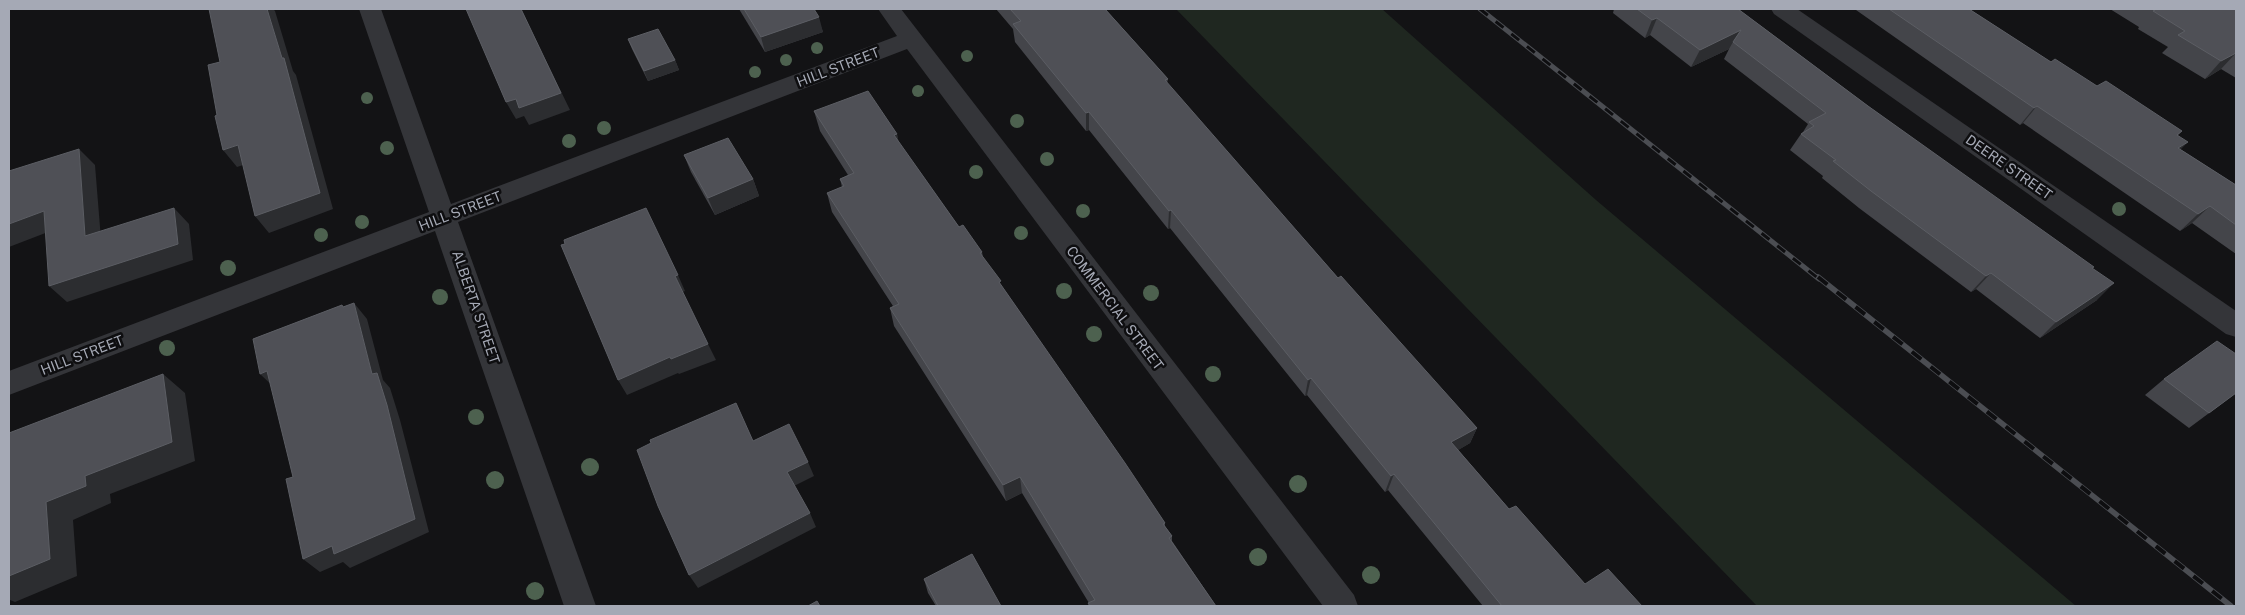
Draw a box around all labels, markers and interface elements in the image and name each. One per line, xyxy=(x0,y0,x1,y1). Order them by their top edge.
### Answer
street label: HILL STREET xyxy=(794,44,882,90)
street label: DEERE STREET xyxy=(1963,131,2055,203)
street label: HILL STREET xyxy=(416,188,504,234)
street label: COMMERCIAL STREET xyxy=(1063,243,1167,373)
street label: ALBERTA STREET xyxy=(449,248,503,366)
street label: HILL STREET xyxy=(38,332,126,378)

